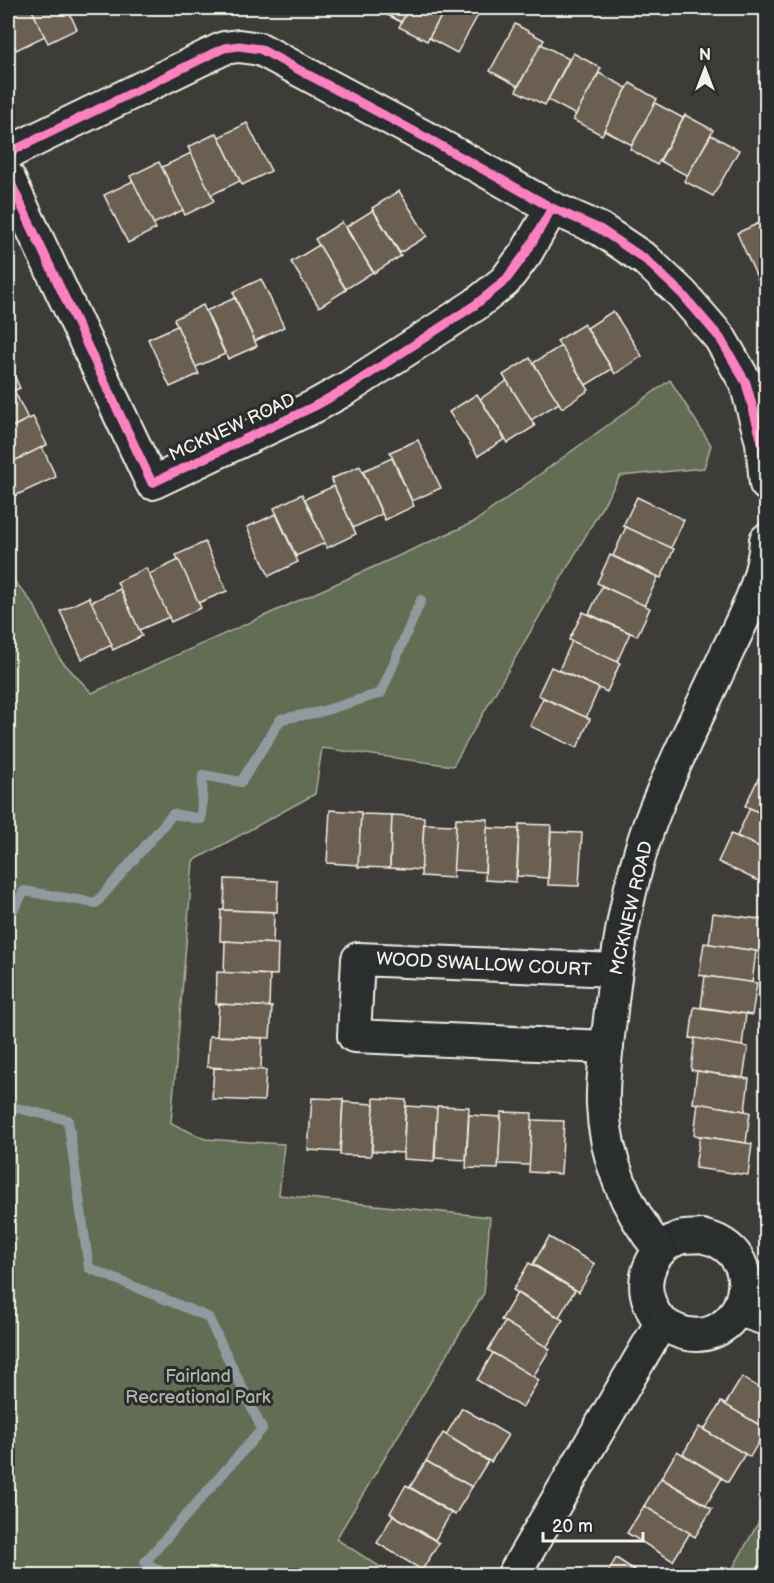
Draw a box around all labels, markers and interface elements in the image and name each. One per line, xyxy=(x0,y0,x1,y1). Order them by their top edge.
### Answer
north arrow xyxy=(675,39,735,99)
text: N xyxy=(699,46,711,65)
street label: MCKNEW ROAD xyxy=(166,389,299,466)
street label: MCKNEW ROAD xyxy=(606,839,657,977)
street label: WOOD SWALLOW COURT xyxy=(376,948,592,981)
park label: Fairland Recreational Park xyxy=(125,1366,271,1408)
scale bar xyxy=(543,1505,644,1543)
text: 20 m xyxy=(552,1516,593,1537)

